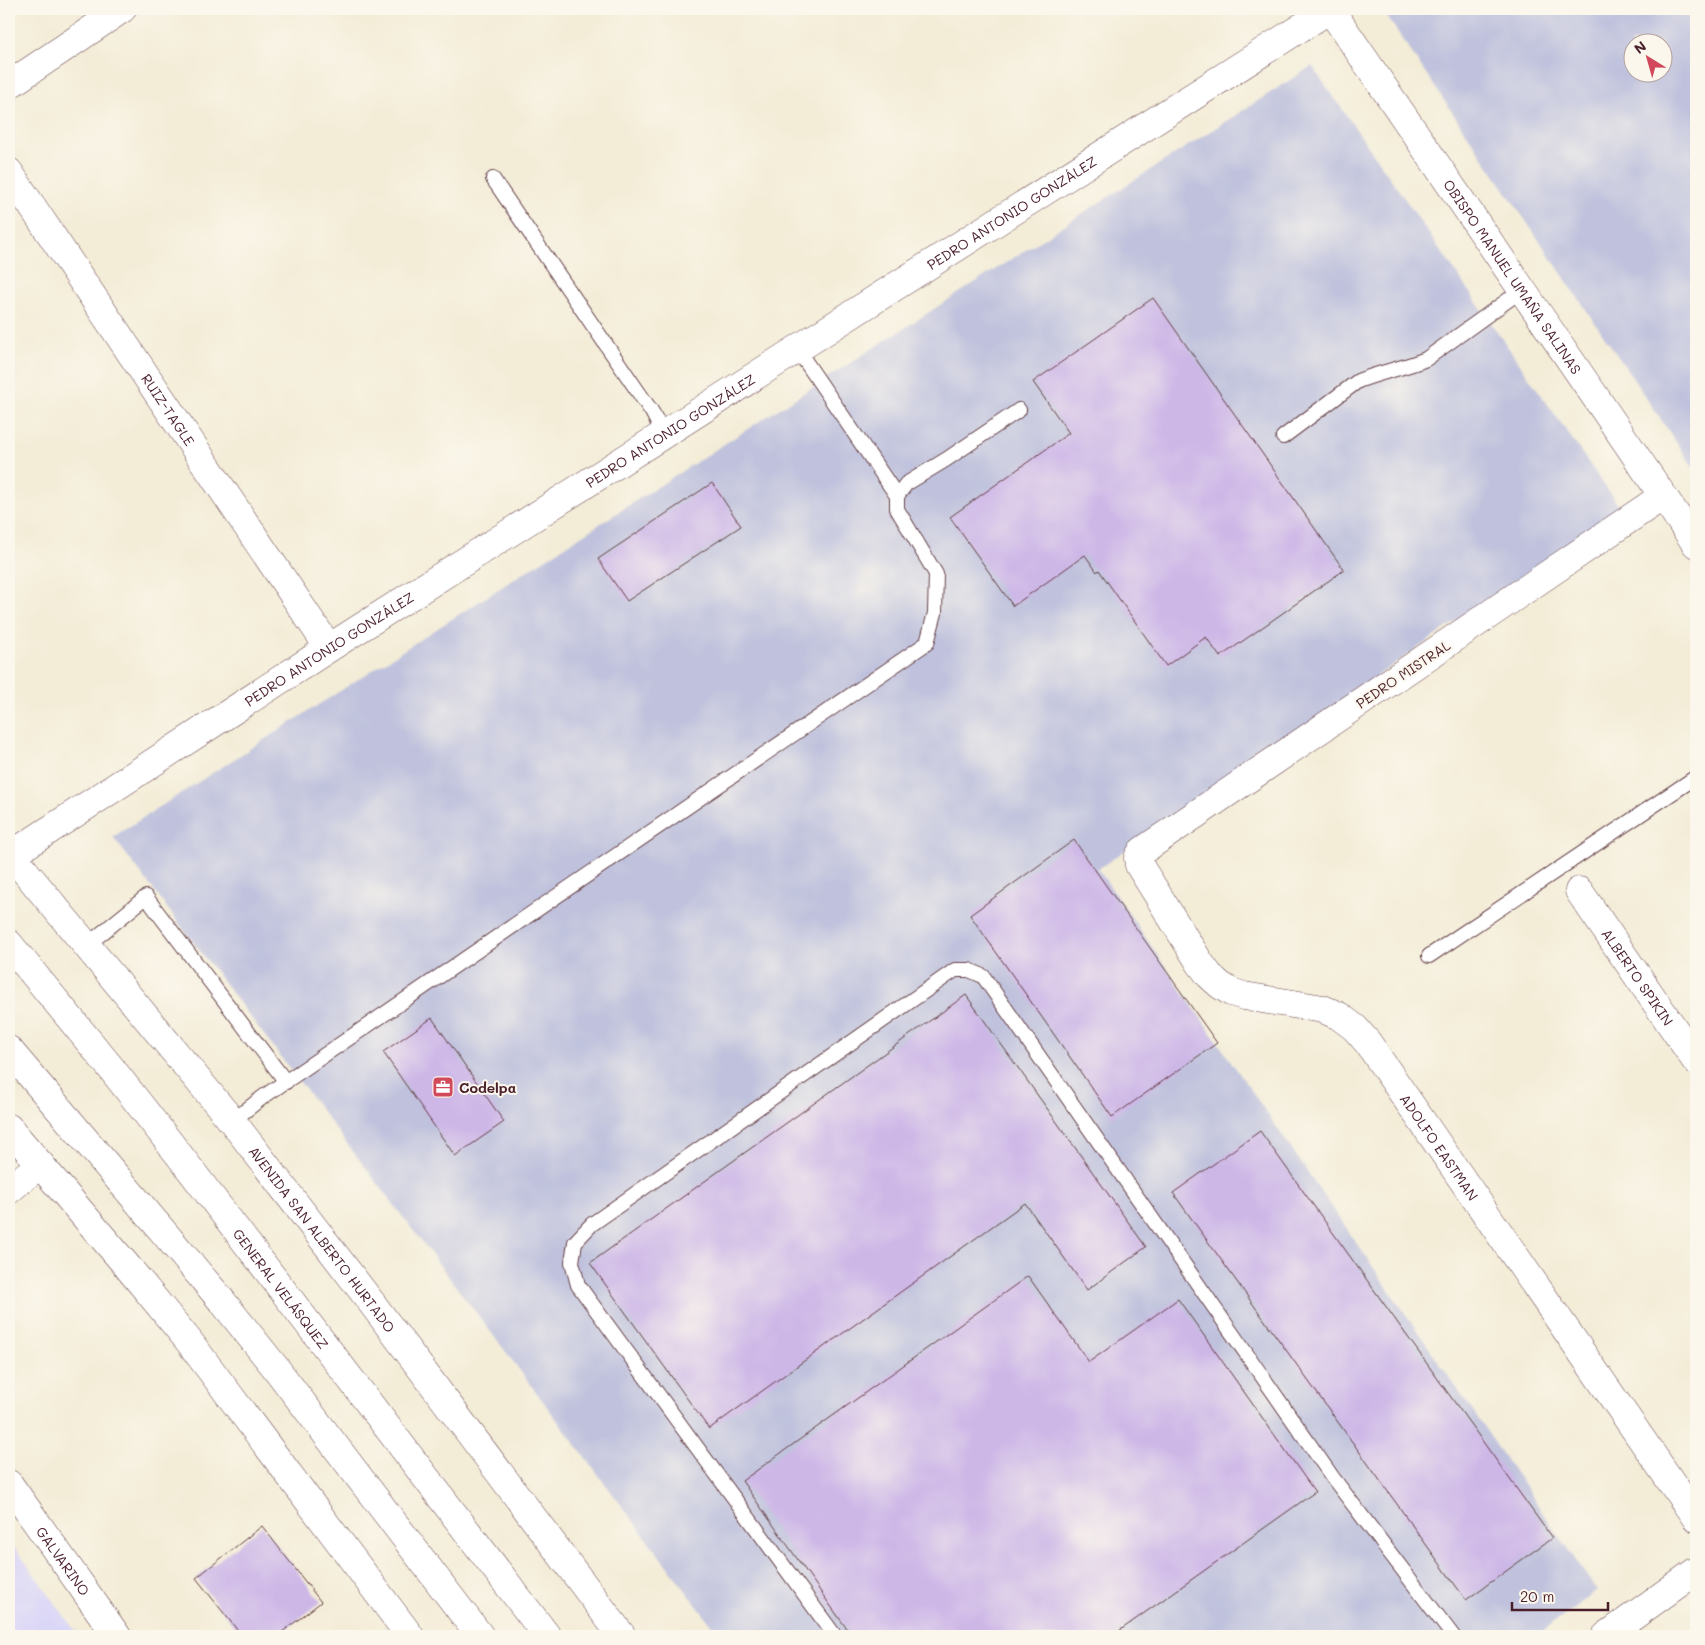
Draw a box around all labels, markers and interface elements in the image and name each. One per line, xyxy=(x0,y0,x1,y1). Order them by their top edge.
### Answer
north arrow xyxy=(1622,32,1672,82)
text: N xyxy=(1630,36,1650,58)
street label: PEDRO ANTONIO GONZÁLEZ xyxy=(923,151,1100,274)
street label: OBISPO MANUEL UMAÑA SALINAS xyxy=(1440,175,1586,378)
street label: PEDRO ANTONIO GONZÁLEZ xyxy=(582,369,758,491)
street label: RUIZ-TAGLE xyxy=(137,370,200,449)
street label: PEDRO ANTONIO GONZÁLEZ xyxy=(241,587,417,710)
street label: PEDRO MISTRAL xyxy=(1352,635,1454,713)
street label: ALBERTO SPIKIN xyxy=(1598,924,1678,1029)
office icon: Codelpa xyxy=(431,1075,455,1099)
place label: Codelpa xyxy=(459,1078,517,1097)
street label: ADOLFO EASTMAN xyxy=(1396,1090,1483,1204)
street label: AVENIDA SAN ALBERTO HURTADO xyxy=(245,1142,400,1336)
street label: GENERAL VELÁSQUEZ xyxy=(229,1224,333,1352)
street label: GALVARINO xyxy=(32,1522,95,1599)
scale bar xyxy=(1512,1580,1609,1612)
text: 20 m xyxy=(1520,1586,1554,1606)

